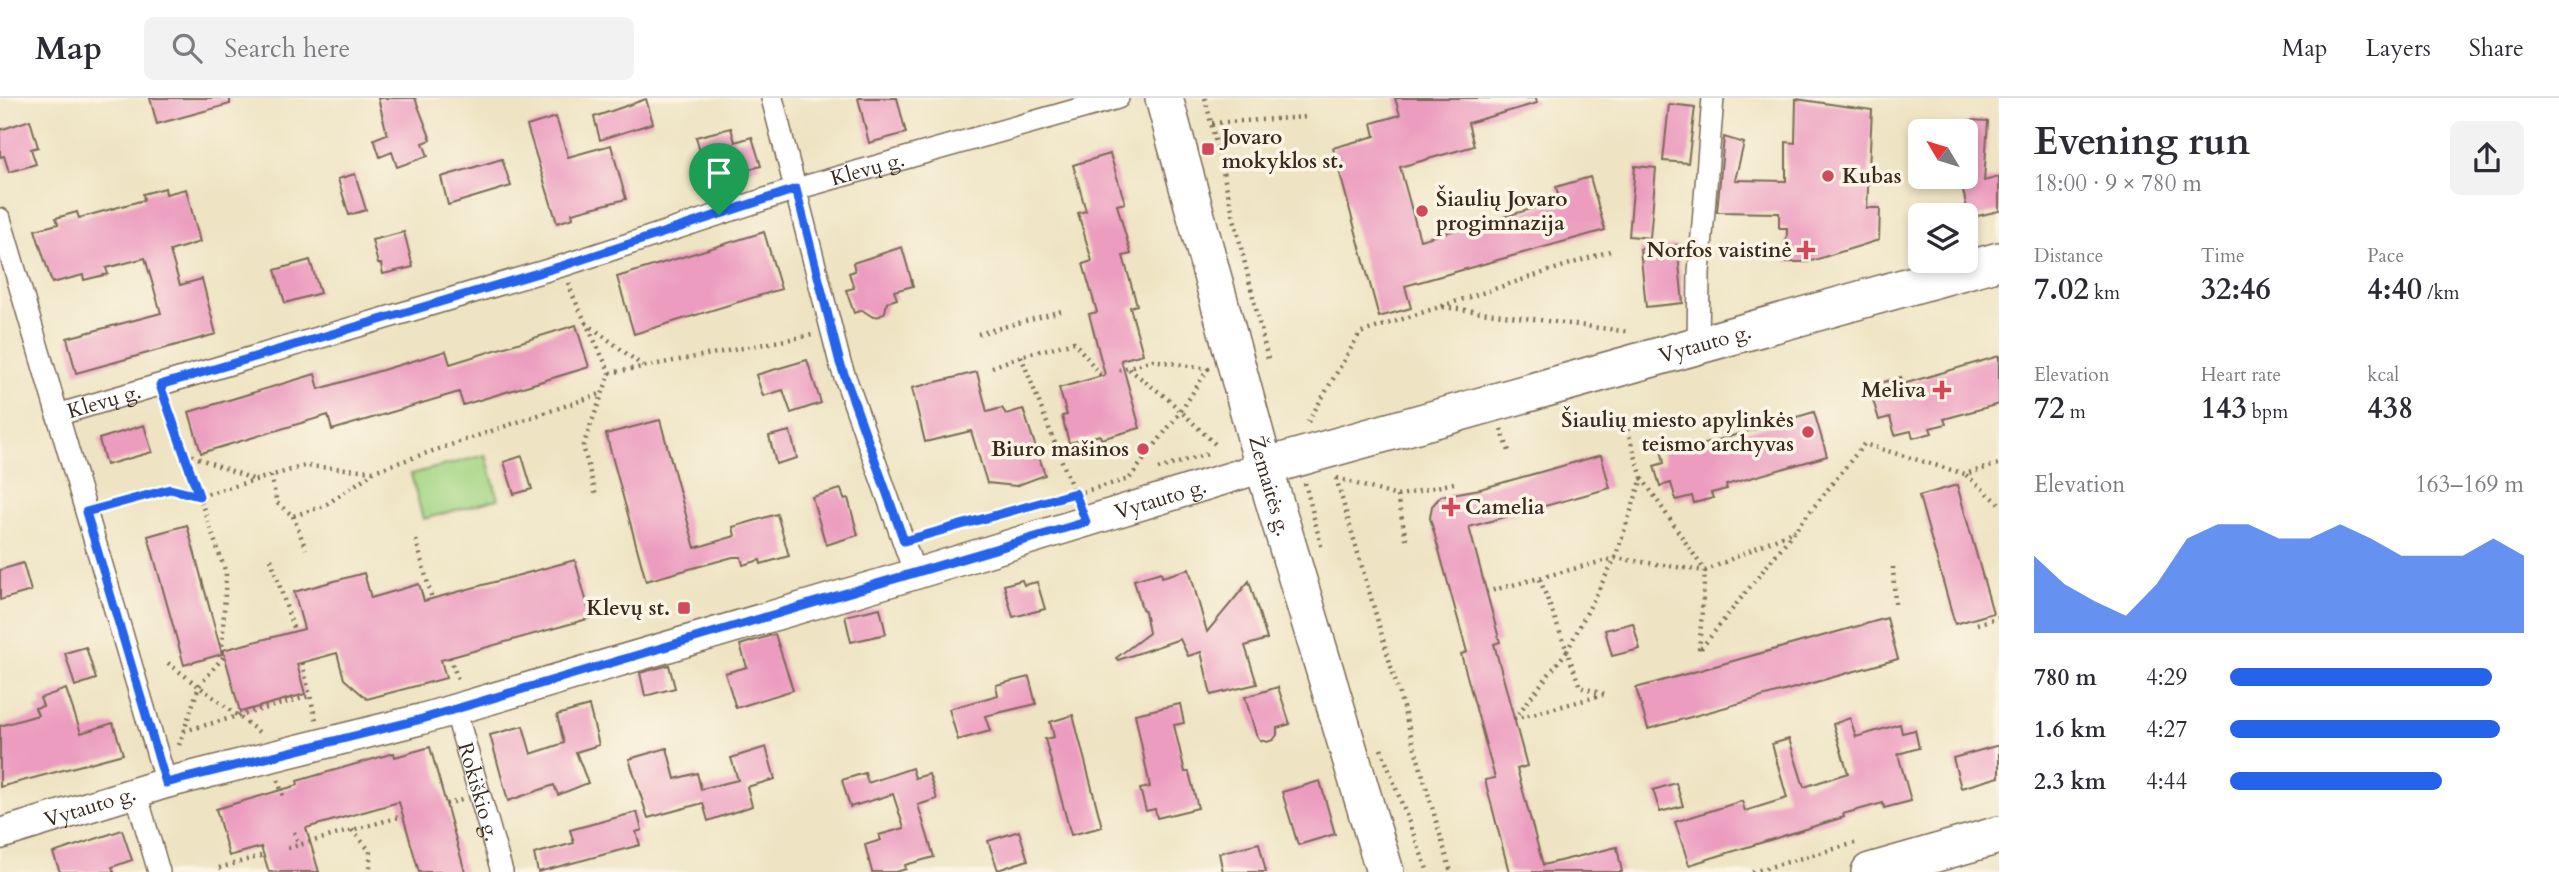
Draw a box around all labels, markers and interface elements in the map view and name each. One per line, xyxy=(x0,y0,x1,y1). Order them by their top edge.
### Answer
search box xyxy=(144,17,634,80)
text: Map xyxy=(35,26,102,71)
icon: search xyxy=(168,29,206,67)
text: Search here xyxy=(224,31,350,66)
text: Map xyxy=(2282,32,2328,65)
text: Layers xyxy=(2366,32,2431,65)
text: Share xyxy=(2469,32,2524,65)
text: Evening run xyxy=(2034,116,2250,168)
north arrow xyxy=(1908,119,1978,189)
map controls xyxy=(1908,119,1978,273)
button: share xyxy=(2450,121,2524,195)
place label: Jovaro mokyklos st. xyxy=(1219,123,1344,176)
marker: Jovaro mokyklos st. xyxy=(1200,141,1216,157)
pin xyxy=(689,143,749,215)
street label: Klevų g. xyxy=(827,145,908,194)
icon: arrive xyxy=(700,154,738,192)
place label: Kubas xyxy=(1842,162,1902,191)
marker: Kubas xyxy=(1820,168,1836,184)
text: 18:00 · 9 × 780 m xyxy=(2034,168,2202,199)
place label: Šiaulių Jovaro progimnazija xyxy=(1436,184,1567,238)
marker: Šiaulių Jovaro progimnazija xyxy=(1414,203,1430,219)
button: layers xyxy=(1908,203,1978,273)
place label: Norfos vaistinė xyxy=(1646,236,1792,265)
marker: Norfos vaistinė xyxy=(1798,242,1814,258)
text: Distance xyxy=(2034,243,2103,269)
text: Time xyxy=(2201,243,2245,269)
text: Pace xyxy=(2367,243,2404,269)
text: 7.02 xyxy=(2034,269,2089,310)
text: 32:46 xyxy=(2201,269,2271,310)
text: 4:40 xyxy=(2367,269,2422,310)
text: km xyxy=(2089,280,2120,306)
text: /km xyxy=(2422,280,2460,306)
street label: Vytauto g. xyxy=(1656,317,1755,371)
text: Elevation xyxy=(2034,362,2109,388)
text: Heart rate xyxy=(2201,362,2281,388)
text: kcal xyxy=(2367,362,2399,388)
place label: Meliva xyxy=(1861,376,1927,405)
street label: Klevų g. xyxy=(64,377,144,426)
marker: Meliva xyxy=(1932,380,1952,400)
text: 72 xyxy=(2034,388,2065,429)
text: 143 xyxy=(2201,388,2247,429)
text: 438 xyxy=(2367,388,2413,429)
text: m xyxy=(2065,399,2086,425)
text: bpm xyxy=(2247,399,2288,425)
place label: Šiaulių miesto apylinkės teismo archyvas xyxy=(1561,405,1794,459)
marker: Šiaulių miesto apylinkės teismo archyvas xyxy=(1800,424,1816,440)
street label: Žemaitės g. xyxy=(1241,432,1298,540)
place label: Biuro mašinos xyxy=(991,435,1129,464)
marker: Biuro mašinos xyxy=(1135,441,1151,457)
text: Elevation xyxy=(2034,469,2125,500)
text: 163–169 m xyxy=(2415,469,2524,500)
street label: Vytauto g. xyxy=(1111,472,1210,527)
place label: Camelia xyxy=(1465,493,1545,522)
marker: Camelia xyxy=(1443,499,1459,515)
place label: Klevų st. xyxy=(586,594,670,623)
marker: Klevų st. xyxy=(676,600,692,616)
text: 780 m xyxy=(2034,662,2097,693)
text: 4:29 xyxy=(2146,662,2187,693)
text: 1.6 km xyxy=(2034,714,2106,745)
text: 4:27 xyxy=(2146,714,2187,745)
street label: Rokiškio g. xyxy=(450,739,506,845)
text: 2.3 km xyxy=(2034,766,2106,797)
text: 4:44 xyxy=(2146,766,2187,797)
street label: Vytauto g. xyxy=(41,779,139,835)

